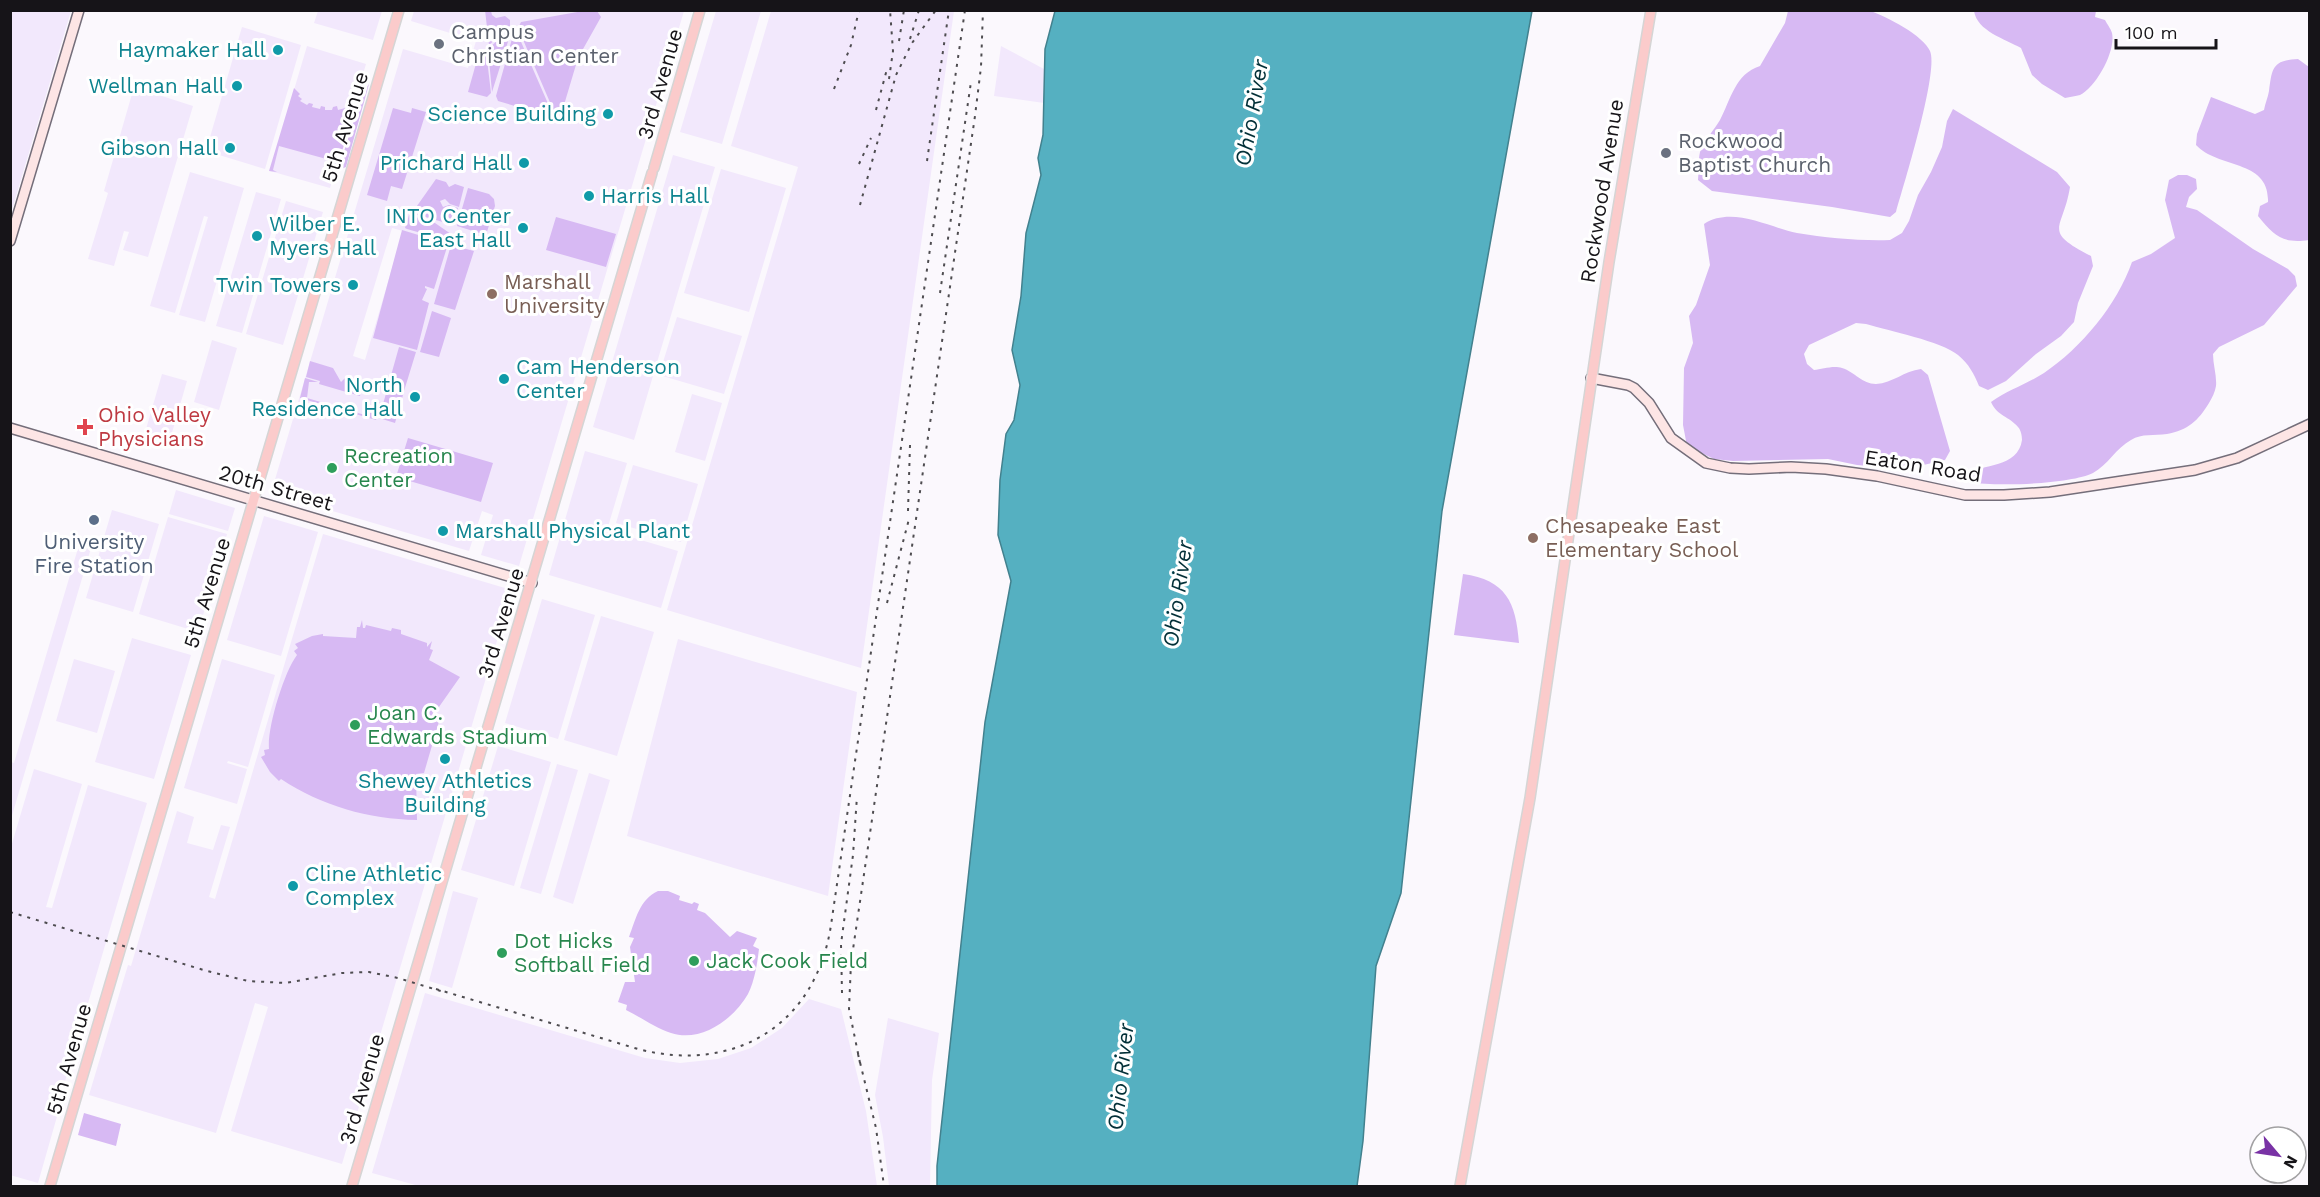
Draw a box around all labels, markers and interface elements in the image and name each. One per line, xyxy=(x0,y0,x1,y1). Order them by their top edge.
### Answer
scale bar xyxy=(2116,12,2216,50)
place label: Campus Christian Center xyxy=(451,19,619,68)
text: 100 m xyxy=(2125,22,2178,43)
street label: 3rd Avenue xyxy=(632,26,687,142)
place label: Haymaker Hall xyxy=(118,37,267,62)
marker: Campus Christian Center xyxy=(432,37,446,51)
marker: Haymaker Hall xyxy=(271,43,285,57)
water label: Ohio River xyxy=(1230,57,1273,168)
street label: 5th Avenue xyxy=(316,68,373,185)
place label: Wellman Hall xyxy=(88,73,226,98)
marker: Wellman Hall xyxy=(230,79,244,93)
street label: Rockwood Avenue xyxy=(1575,97,1628,285)
place label: Science Building xyxy=(427,101,597,126)
marker: Science Building xyxy=(601,107,615,121)
place label: Rockwood Baptist Church xyxy=(1678,128,1831,177)
place label: Gibson Hall xyxy=(100,135,219,160)
marker: Gibson Hall xyxy=(223,141,237,155)
marker: Rockwood Baptist Church xyxy=(1659,146,1673,160)
place label: Prichard Hall xyxy=(380,150,513,175)
marker: Prichard Hall xyxy=(517,156,531,170)
place label: Harris Hall xyxy=(601,183,710,208)
marker: Harris Hall xyxy=(582,189,596,203)
place label: INTO Center East Hall xyxy=(385,203,512,252)
place label: Wilber E. Myers Hall xyxy=(269,211,377,260)
marker: INTO Center East Hall xyxy=(516,221,530,235)
marker: Wilber E. Myers Hall xyxy=(250,229,264,243)
place label: Marshall University xyxy=(504,269,605,318)
place label: Twin Towers xyxy=(216,272,341,297)
marker: Twin Towers xyxy=(346,278,360,292)
marker: Marshall University xyxy=(485,287,499,301)
place label: Cam Henderson Center xyxy=(516,354,680,403)
place label: North Residence Hall xyxy=(251,372,404,421)
marker: Cam Henderson Center xyxy=(497,372,511,386)
marker: North Residence Hall xyxy=(408,390,422,404)
place label: Ohio Valley Physicians xyxy=(98,402,211,451)
marker: Ohio Valley Physicians xyxy=(76,418,94,436)
place label: Recreation Center xyxy=(344,443,453,492)
street label: Eaton Road xyxy=(1863,444,1983,487)
street label: 20th Street xyxy=(216,459,336,516)
marker: Recreation Center xyxy=(325,461,339,475)
marker: University Fire Station xyxy=(87,513,101,527)
place label: Chesapeake East Elementary School xyxy=(1545,513,1739,562)
place label: Marshall Physical Plant xyxy=(455,518,690,543)
marker: Marshall Physical Plant xyxy=(436,524,450,538)
place label: University Fire Station xyxy=(34,529,154,578)
marker: Chesapeake East Elementary School xyxy=(1526,531,1540,545)
street label: 5th Avenue xyxy=(178,534,235,651)
water label: Ohio River xyxy=(1158,538,1198,649)
street label: 3rd Avenue xyxy=(472,565,529,681)
place label: Joan C. Edwards Stadium xyxy=(367,700,548,749)
marker: Joan C. Edwards Stadium xyxy=(348,718,362,732)
marker: Shewey Athletics Building xyxy=(438,752,452,766)
place label: Shewey Athletics Building xyxy=(358,768,532,817)
place label: Cline Athletic Complex xyxy=(305,861,442,910)
marker: Cline Athletic Complex xyxy=(286,879,300,893)
place label: Dot Hicks Softball Field xyxy=(514,928,650,977)
marker: Dot Hicks Softball Field xyxy=(495,946,509,960)
place label: Jack Cook Field xyxy=(706,948,868,973)
marker: Jack Cook Field xyxy=(687,954,701,968)
street label: 5th Avenue xyxy=(41,1000,96,1117)
water label: Ohio River xyxy=(1102,1021,1139,1132)
street label: 3rd Avenue xyxy=(334,1031,389,1147)
north arrow xyxy=(2248,1125,2308,1185)
text: N xyxy=(2279,1152,2302,1172)

